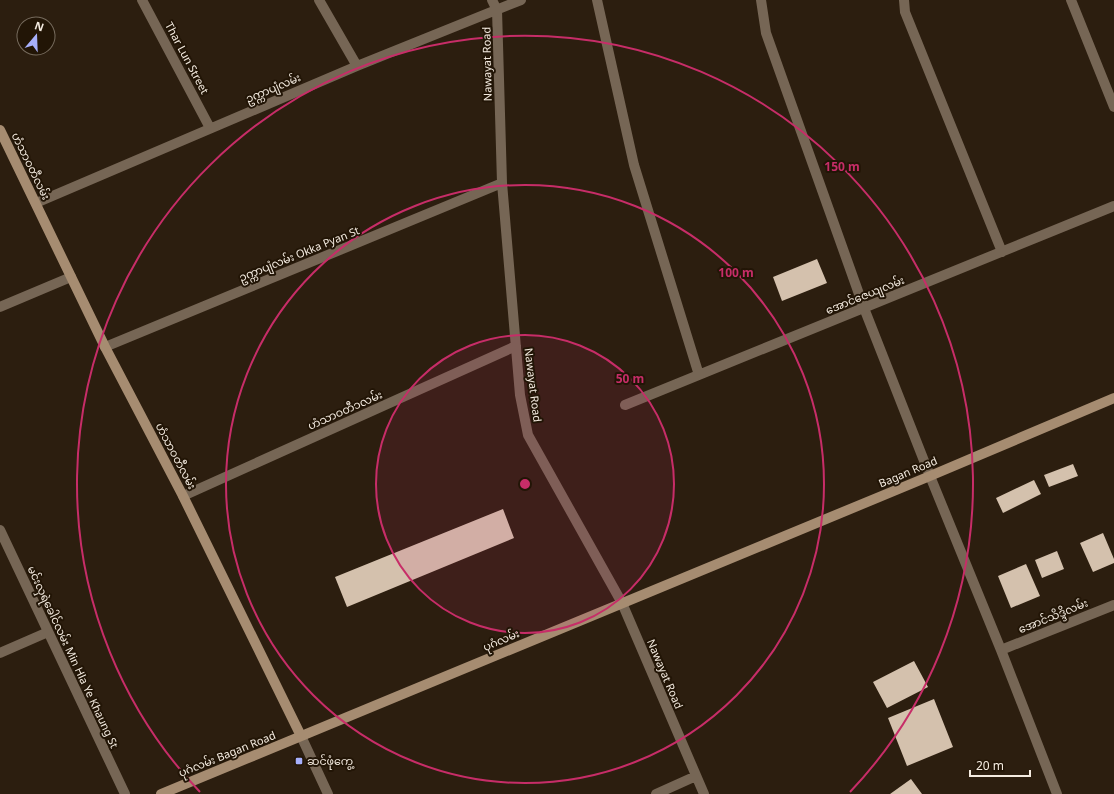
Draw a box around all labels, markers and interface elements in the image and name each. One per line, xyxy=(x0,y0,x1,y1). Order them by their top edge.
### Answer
north arrow xyxy=(16,16,56,56)
text: N xyxy=(33,18,46,35)
street label: Thar Lun Street xyxy=(162,19,213,96)
street label: Nawayat Road xyxy=(478,27,495,101)
street label: ဥက္ကာပျံလမ်း xyxy=(243,69,304,108)
street label: ဟံသာဝတီလမ်း xyxy=(9,130,54,202)
text: 150 m xyxy=(824,158,860,175)
street label: ဥက္ကာပျံလမ်း Okka Pyan St xyxy=(236,222,362,286)
text: 100 m xyxy=(718,264,754,281)
street label: အောင်ဇေယျလမ်း xyxy=(823,272,907,319)
street label: Nawayat Road xyxy=(522,347,545,423)
text: 50 m xyxy=(616,370,644,387)
street label: ဟံသာဝတီ၁လမ်း xyxy=(305,386,385,433)
street label: ဟံသာဝတီလမ်း xyxy=(153,420,200,492)
street label: Bagan Road xyxy=(876,452,939,491)
centre of rings xyxy=(518,477,532,491)
street label: မင်းလှရဲခေါင်လမ်း Min Hla Ye Khaung St xyxy=(23,563,122,751)
street label: အောင်သိဒ္ဒိလမ်း xyxy=(1016,595,1091,638)
street label: ပုဂံလမ်း xyxy=(480,625,522,656)
street label: Nawayat Road xyxy=(644,637,687,711)
street label: ပုဂံလမ်း Bagan Road xyxy=(176,727,278,782)
scale bar xyxy=(970,752,1030,778)
place label: ဆင်ဖုံကွေ့ xyxy=(307,753,355,770)
marker: ဆင်ဖုံကွေ့ xyxy=(294,756,304,766)
text: 20 m xyxy=(976,757,1004,774)

